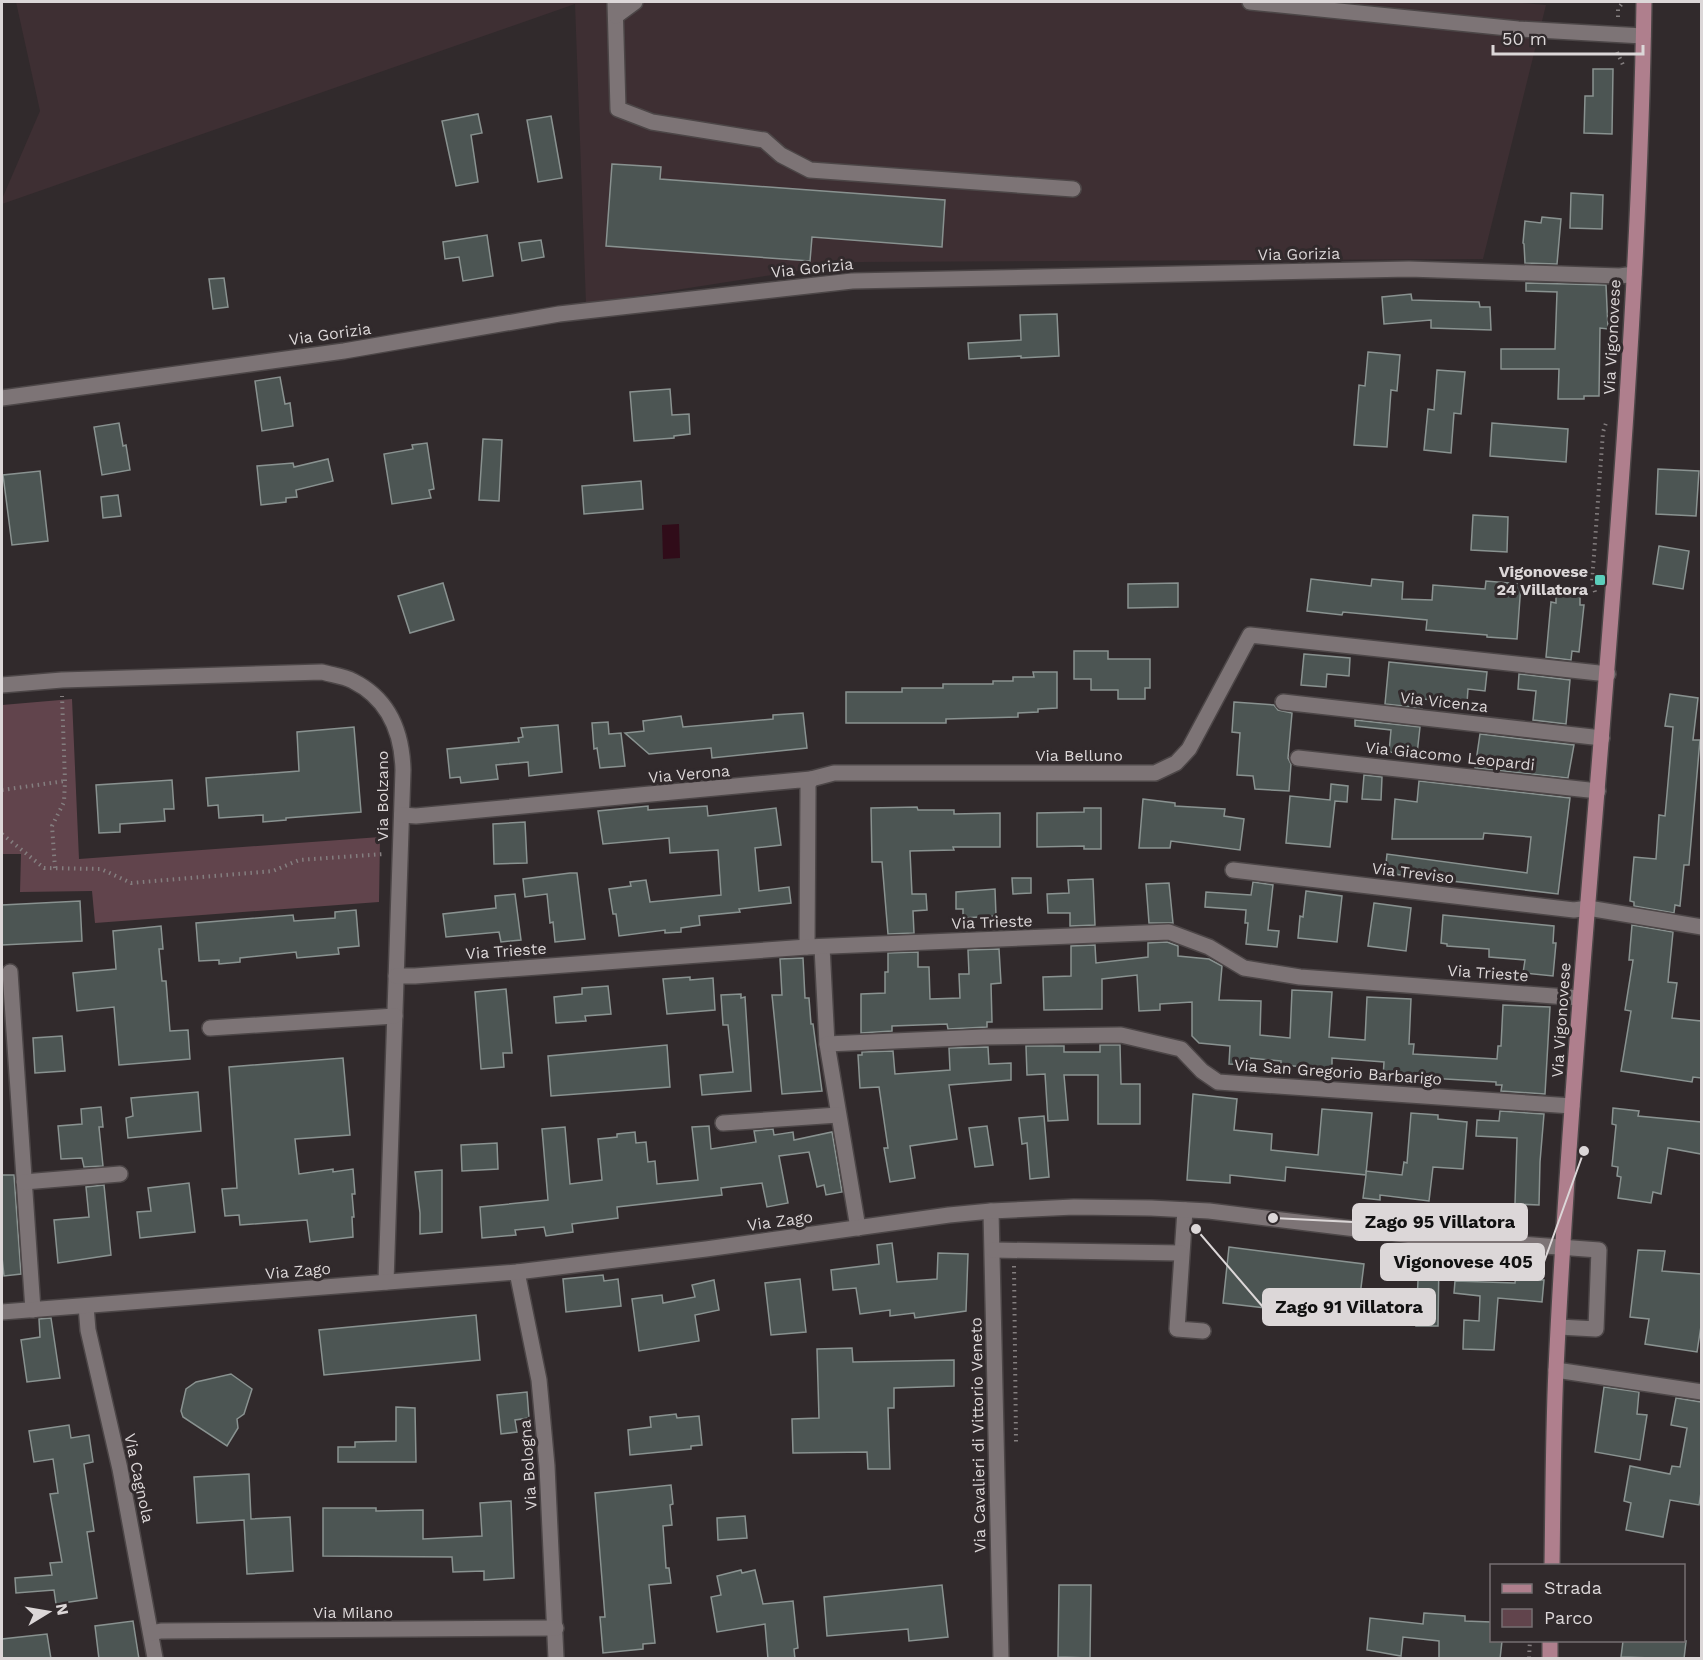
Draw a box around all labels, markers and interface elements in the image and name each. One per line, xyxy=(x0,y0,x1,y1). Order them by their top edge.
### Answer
scale bar xyxy=(1493,18,1643,56)
text: 50 m xyxy=(1502,28,1547,49)
street label: Via Gorizia xyxy=(1258,244,1340,264)
street label: Via Gorizia xyxy=(770,254,854,282)
street label: Via Vigonovese xyxy=(1599,279,1625,395)
street label: Via Gorizia xyxy=(288,319,372,349)
place label: Vigonovese 24 Villatora xyxy=(1496,562,1589,599)
marker: Vigonovese 24 Villatora xyxy=(1593,573,1607,587)
street label: Via Vicenza xyxy=(1399,688,1489,716)
street label: Via Giacomo Leopardi xyxy=(1364,738,1536,774)
street label: Via Belluno xyxy=(1035,746,1123,765)
street label: Via Bolzano xyxy=(373,751,392,841)
street label: Via Verona xyxy=(647,761,731,787)
street label: Via Treviso xyxy=(1371,859,1455,887)
street label: Via Trieste xyxy=(951,911,1033,933)
street label: Via Trieste xyxy=(465,939,547,963)
street label: Via Trieste xyxy=(1447,961,1529,985)
street label: Via Vigonovese xyxy=(1547,962,1575,1078)
street label: Via San Gregorio Barbarigo xyxy=(1233,1055,1443,1089)
callout: Zago 95 Villatora xyxy=(1353,1204,1527,1240)
street label: Via Zago xyxy=(746,1207,814,1235)
text: Zago 95 Villatora xyxy=(1365,1211,1516,1232)
callout: Vigonovese 405 xyxy=(1381,1244,1544,1280)
text: Vigonovese 405 xyxy=(1393,1251,1533,1272)
street label: Via Zago xyxy=(264,1259,332,1283)
callout: Zago 91 Villatora xyxy=(1263,1289,1435,1325)
text: Zago 91 Villatora xyxy=(1275,1296,1423,1317)
street label: Via Cavalieri di Vittorio Veneto xyxy=(966,1317,990,1553)
street label: Via Bologna xyxy=(515,1419,541,1511)
street label: Via Cagnola xyxy=(120,1432,158,1524)
legend xyxy=(1490,1564,1685,1642)
text: Strada xyxy=(1544,1577,1602,1598)
north arrow xyxy=(18,1582,78,1642)
text: N xyxy=(52,1602,73,1617)
street label: Via Milano xyxy=(313,1603,393,1622)
text: Parco xyxy=(1544,1607,1593,1628)

